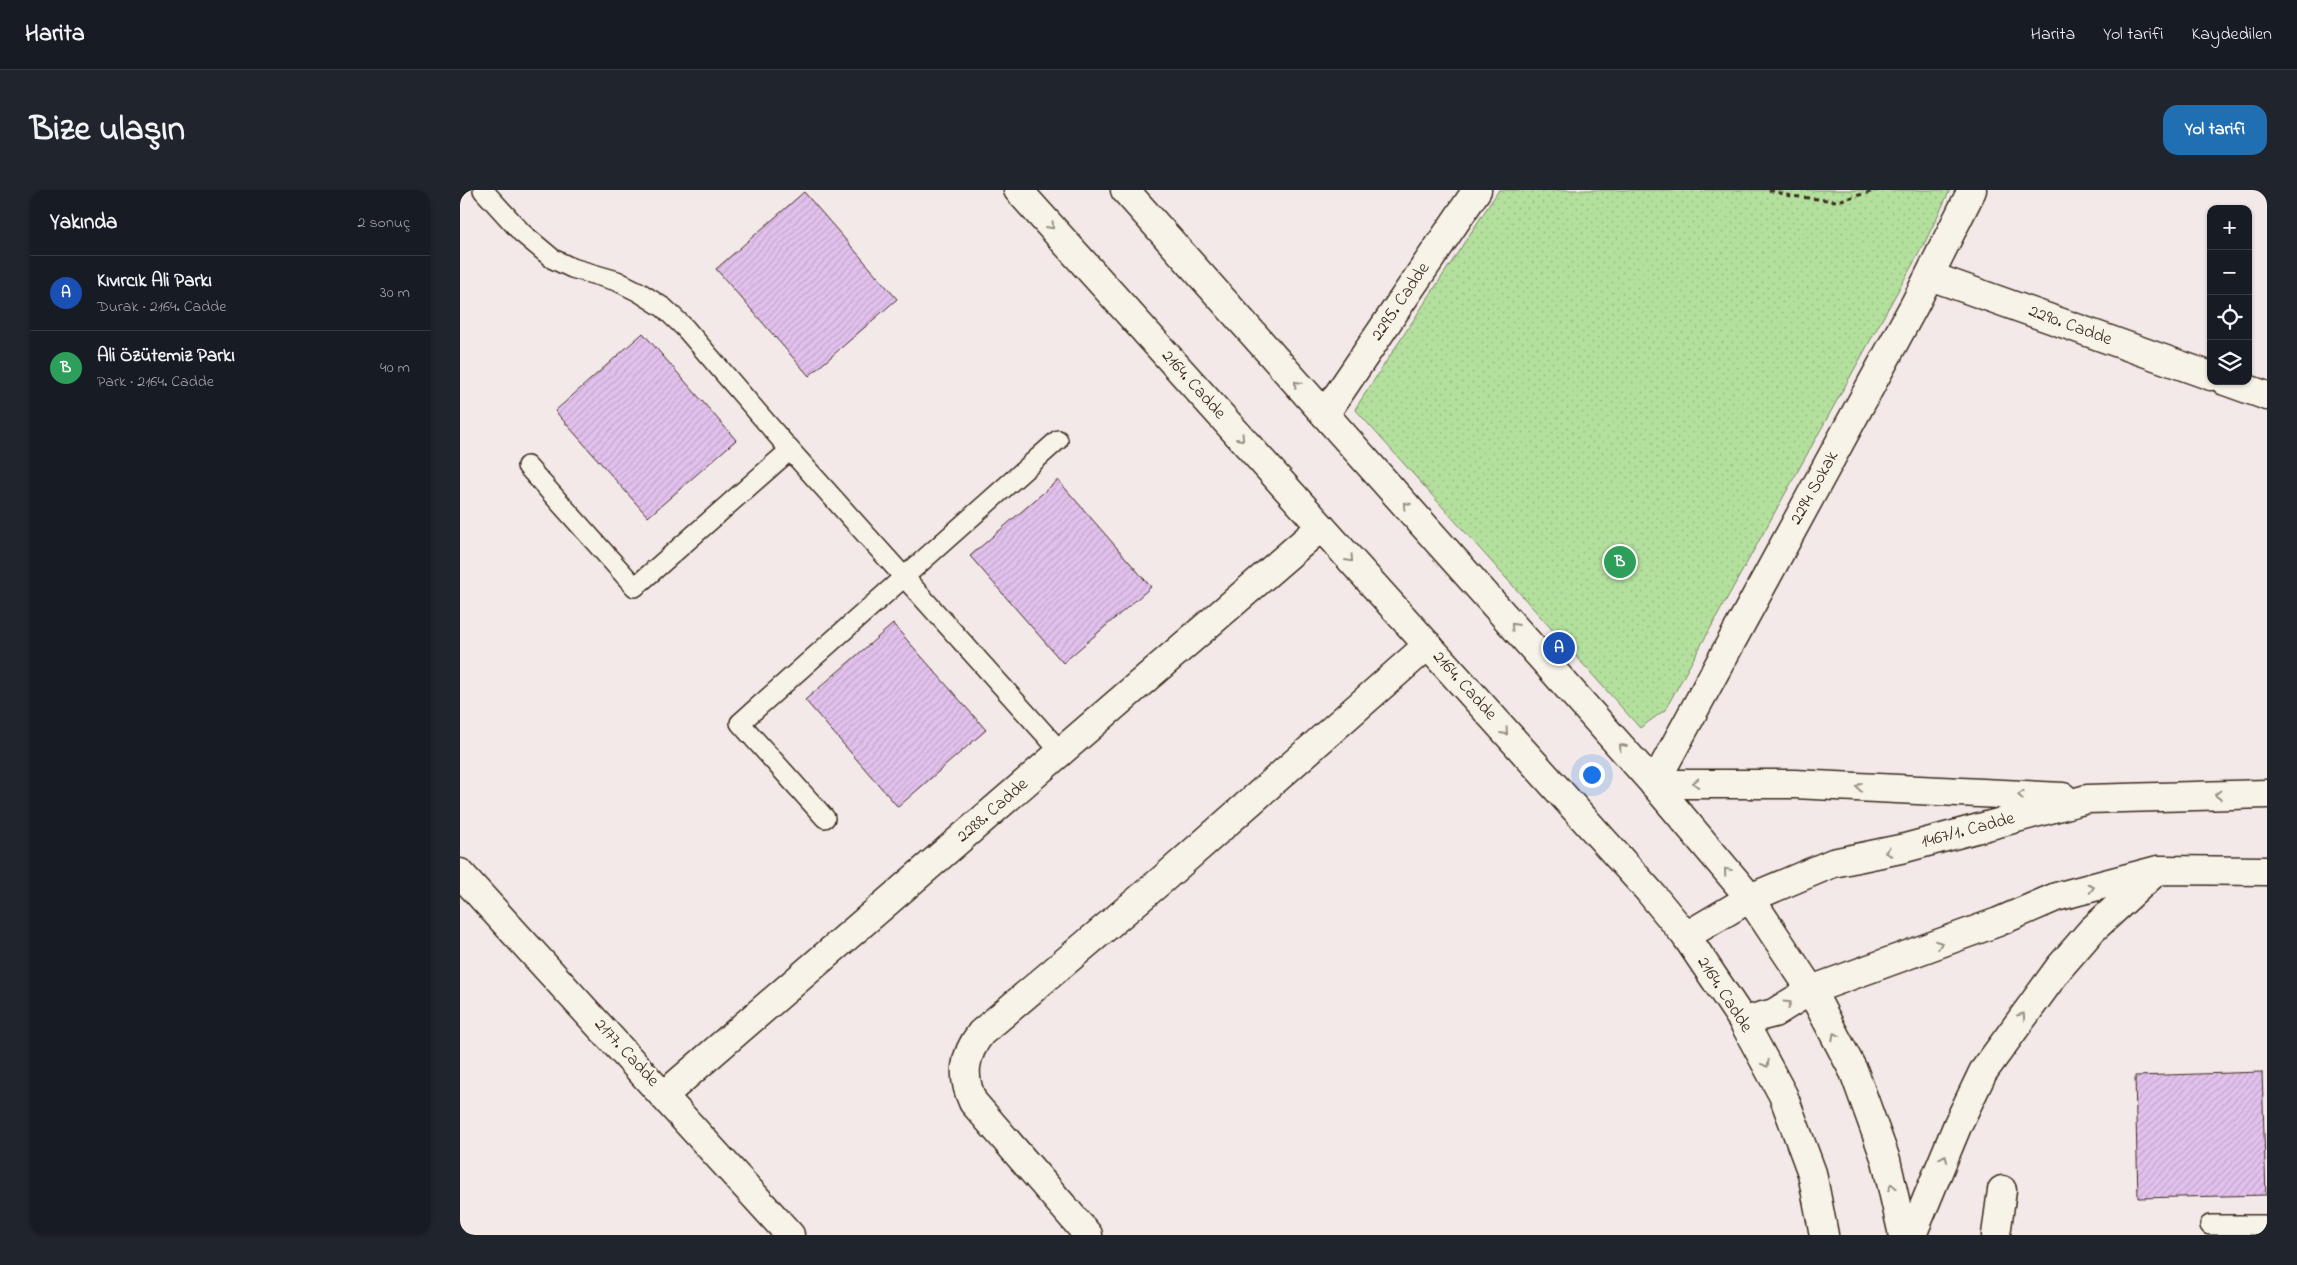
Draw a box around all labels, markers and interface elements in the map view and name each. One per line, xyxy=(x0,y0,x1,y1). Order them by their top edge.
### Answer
text: Harita xyxy=(25,17,85,52)
text: Harita xyxy=(2030,22,2075,48)
text: Yol tarifi xyxy=(2103,22,2164,48)
text: Kaydedilen xyxy=(2192,22,2272,48)
text: Bize ulaşın xyxy=(30,105,185,156)
button: Yol tarifi xyxy=(2163,105,2267,155)
map controls xyxy=(2207,205,2252,385)
button: + xyxy=(2207,205,2252,250)
text: Yakında xyxy=(50,208,117,238)
text: 2 sonuç xyxy=(357,211,410,235)
one-way arrow xyxy=(1045,221,1054,230)
button: − xyxy=(2207,250,2252,295)
street label: 2295. Cadde xyxy=(1365,257,1437,346)
text: Kıvırcık Ali Parkı xyxy=(97,268,212,295)
text: A xyxy=(61,281,71,305)
text: 30 m xyxy=(380,281,410,305)
text: Durak · 2164. Cadde xyxy=(97,295,226,319)
button: locate xyxy=(2207,295,2252,340)
street label: 2290. Cadde xyxy=(2025,299,2116,353)
button: layers xyxy=(2207,340,2252,385)
text: Ali Özütemiz Parkı xyxy=(97,343,235,370)
street label: 2164. Cadde xyxy=(1155,344,1232,426)
text: B xyxy=(61,356,71,380)
text: 40 m xyxy=(380,356,410,380)
text: Park · 2164. Cadde xyxy=(97,370,214,394)
one-way arrow xyxy=(1294,380,1303,389)
one-way arrow xyxy=(1235,433,1244,442)
street label: 2294 Sokak xyxy=(1784,446,1846,530)
one-way arrow xyxy=(1402,501,1411,510)
pin: B xyxy=(1604,543,1636,581)
one-way arrow xyxy=(1344,553,1353,562)
one-way arrow xyxy=(1511,622,1520,631)
pin: A xyxy=(1543,629,1575,667)
street label: 2164. Cadde xyxy=(1426,645,1503,727)
one-way arrow xyxy=(1500,726,1509,735)
one-way arrow xyxy=(1619,744,1628,753)
your location xyxy=(1579,762,1605,788)
street label: 2288. Cadde xyxy=(951,772,1035,850)
one-way arrow xyxy=(1692,778,1700,789)
one-way arrow xyxy=(1855,782,1863,793)
one-way arrow xyxy=(2017,790,2025,801)
one-way arrow xyxy=(2214,790,2222,800)
street label: 1467/1. Cadde xyxy=(1918,806,2019,856)
one-way arrow xyxy=(1884,846,1892,856)
one-way arrow xyxy=(1724,868,1733,877)
one-way arrow xyxy=(2087,883,2096,894)
one-way arrow xyxy=(1934,940,1943,950)
street label: 2164. Cadde xyxy=(1690,952,1759,1039)
one-way arrow xyxy=(1783,1000,1792,1010)
one-way arrow xyxy=(2016,1012,2025,1022)
street label: 2177. Cadde xyxy=(587,1013,665,1094)
one-way arrow xyxy=(1831,1032,1841,1041)
one-way arrow xyxy=(1760,1058,1770,1067)
one-way arrow xyxy=(1938,1154,1948,1162)
one-way arrow xyxy=(1887,1183,1898,1192)

